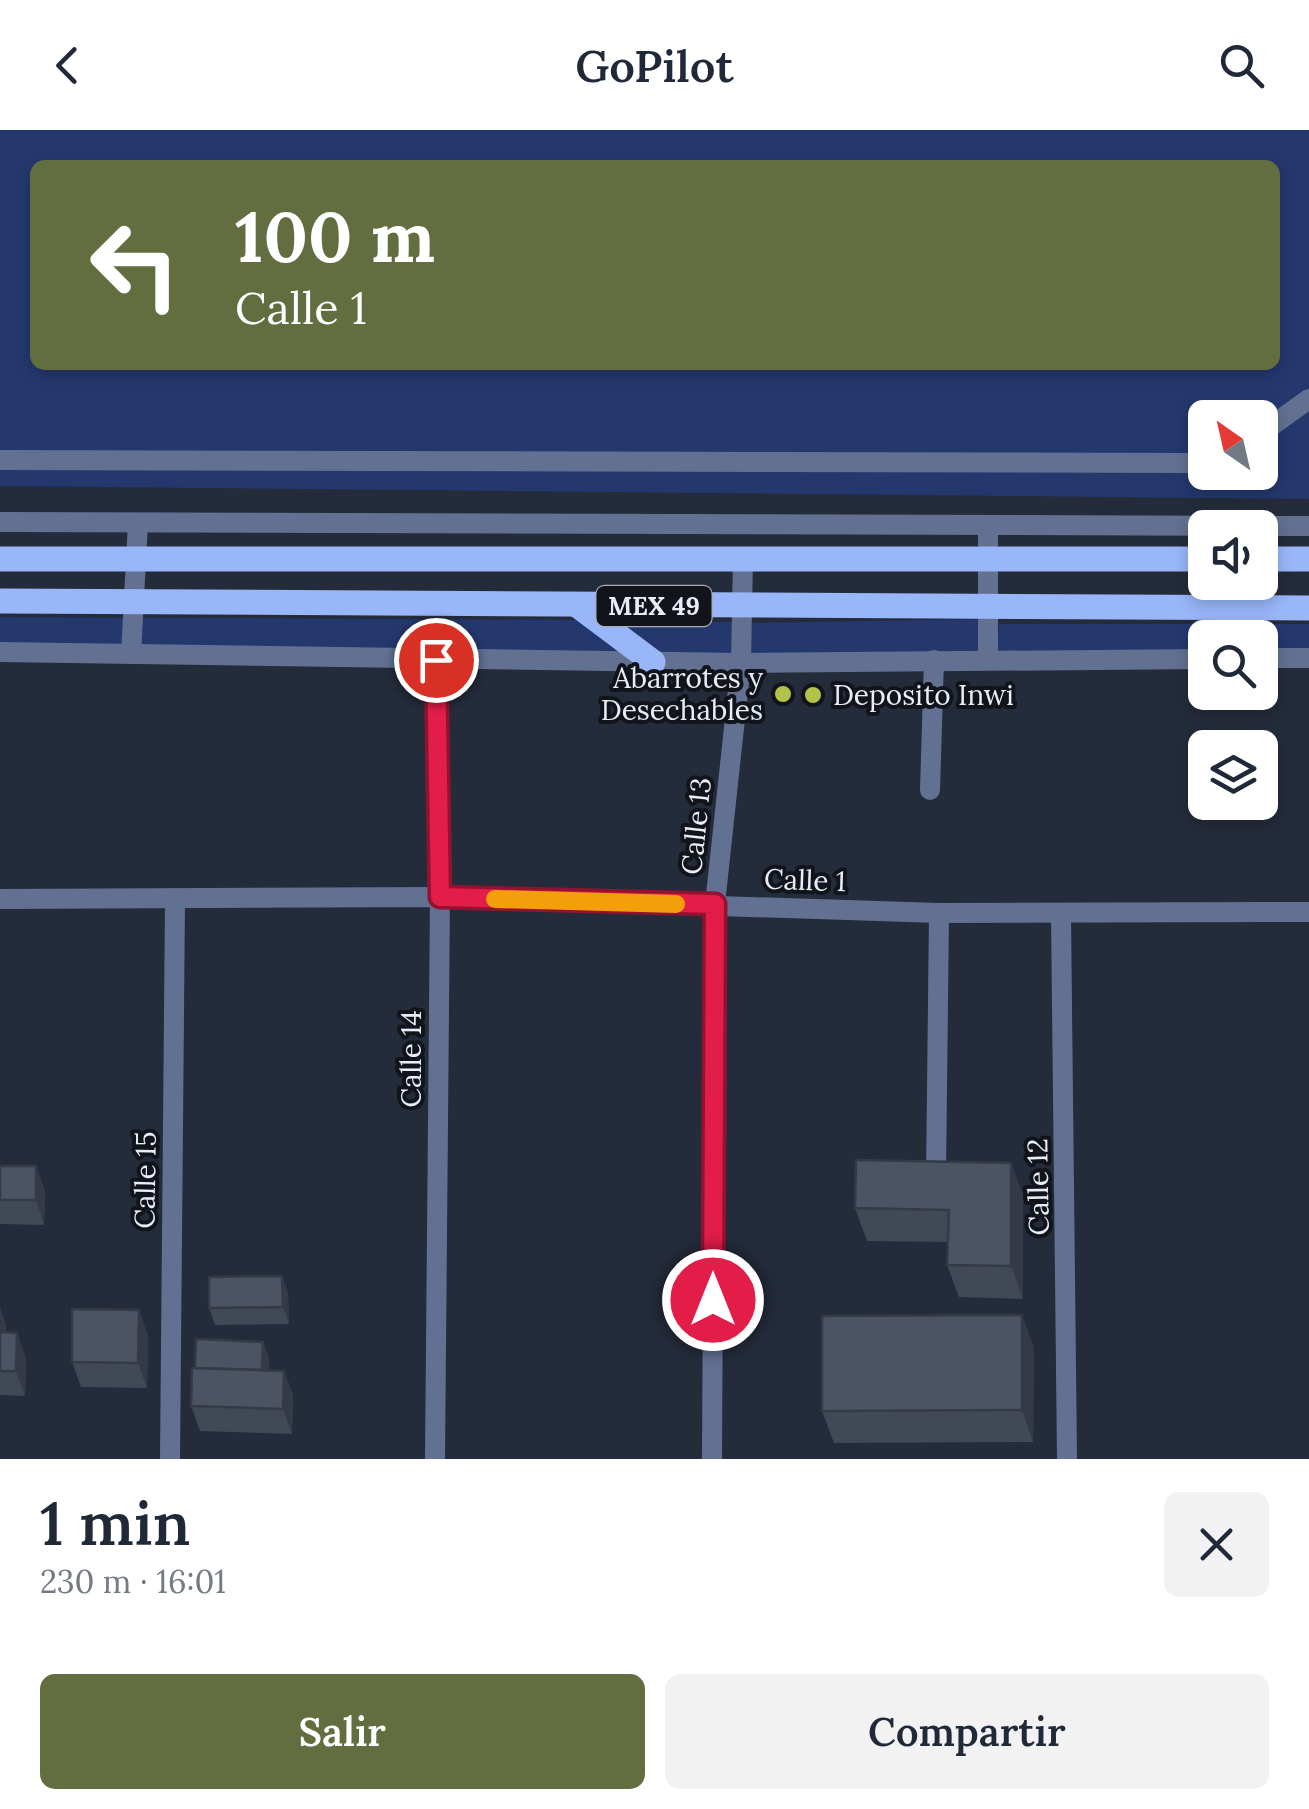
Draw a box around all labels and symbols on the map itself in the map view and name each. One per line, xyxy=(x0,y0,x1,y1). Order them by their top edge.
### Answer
north arrow xyxy=(1188,400,1278,490)
road number: MEX 49 xyxy=(596,586,712,626)
pin xyxy=(394,618,479,703)
place label: Abarrotes y Desechables xyxy=(601,660,763,728)
place label: Deposito Inwi xyxy=(833,677,1014,713)
marker: Abarrotes y Desechables xyxy=(772,683,794,705)
marker: Deposito Inwi xyxy=(802,684,824,706)
street label: Calle 13 xyxy=(673,776,719,876)
street label: Calle 1 xyxy=(763,861,847,899)
street label: Calle 14 xyxy=(393,1010,429,1108)
street label: Calle 15 xyxy=(126,1131,164,1229)
street label: Calle 12 xyxy=(1019,1138,1057,1236)
position arrow xyxy=(661,1248,765,1352)

